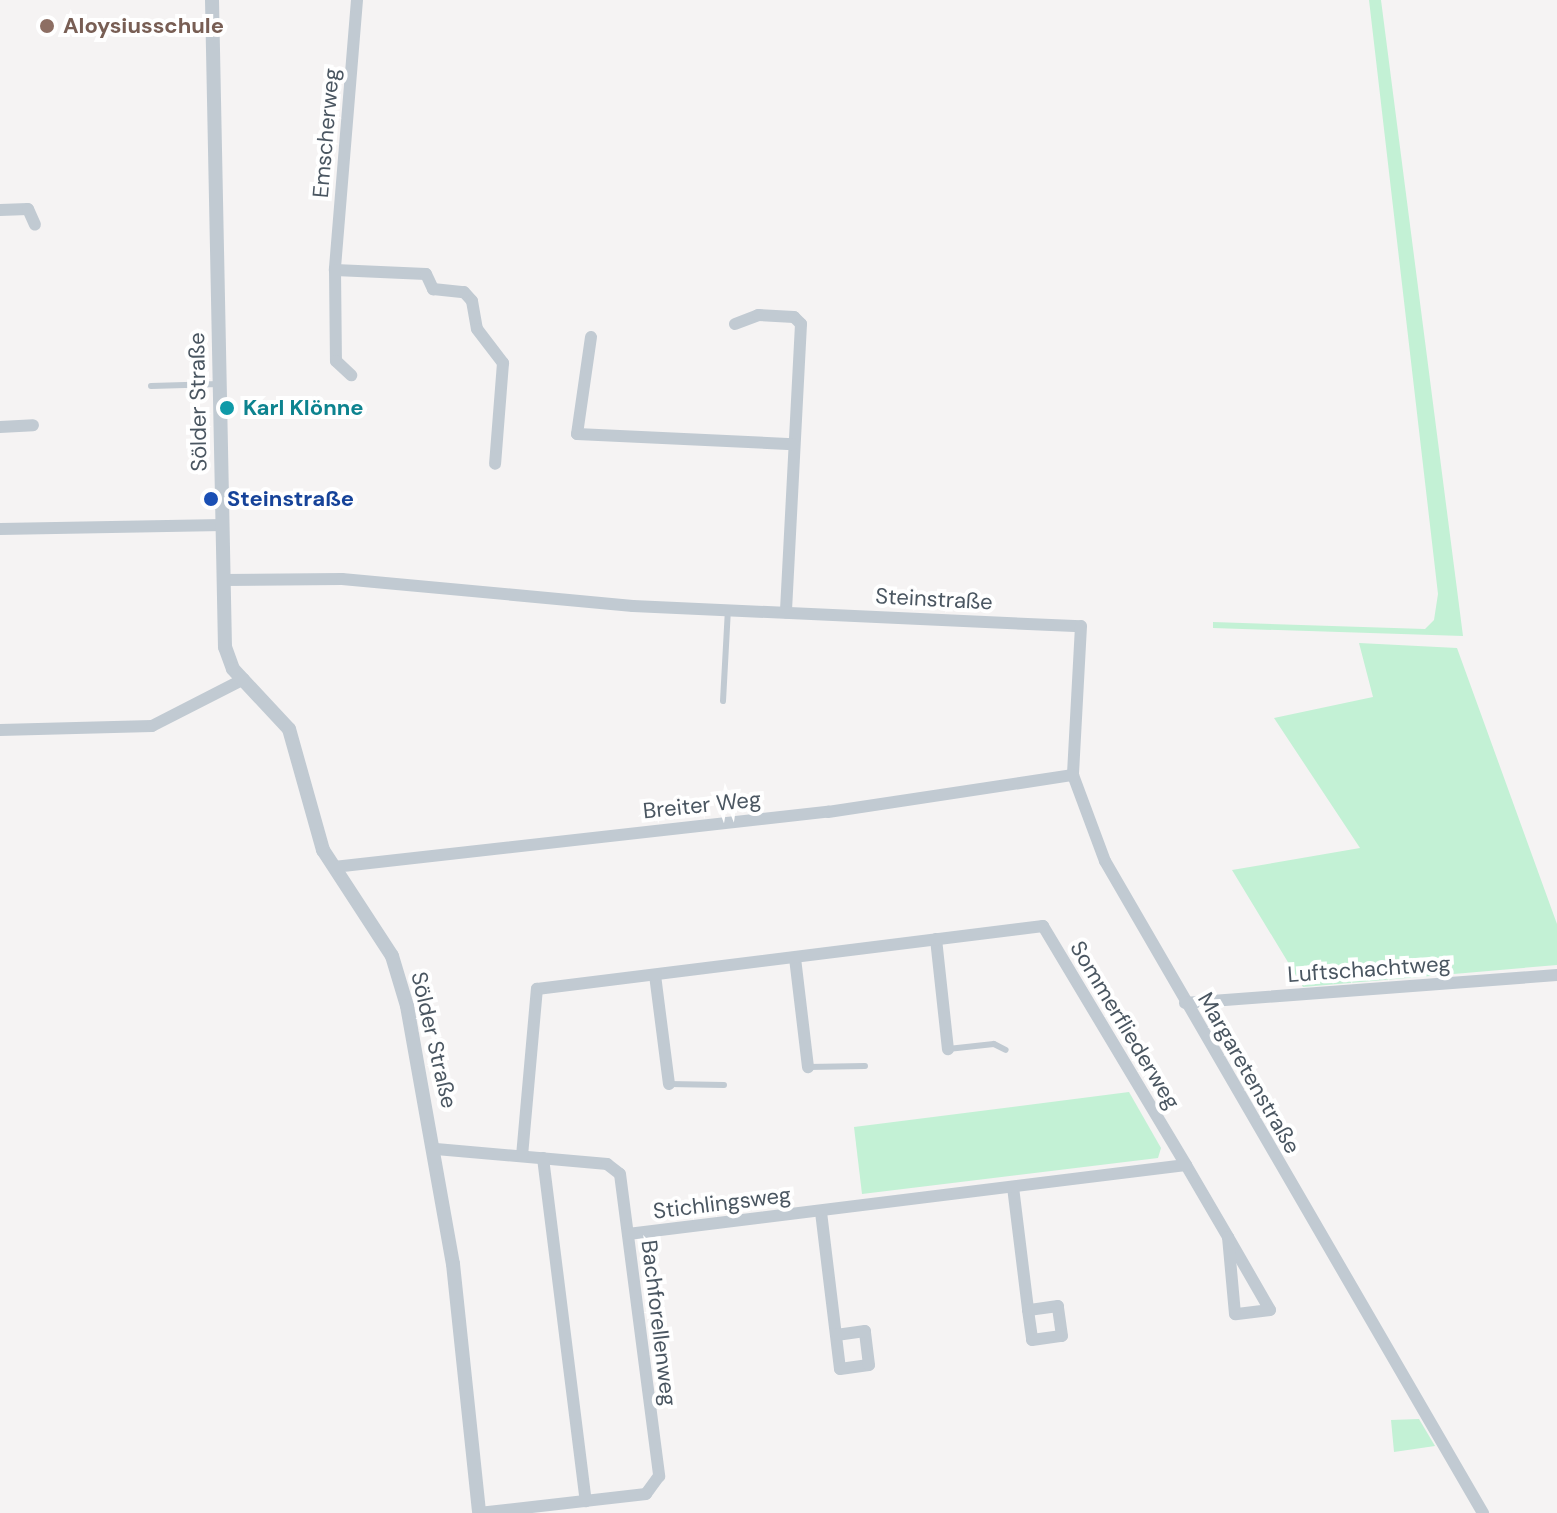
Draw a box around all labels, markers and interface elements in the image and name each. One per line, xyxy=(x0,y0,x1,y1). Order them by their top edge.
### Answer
place label: Aloysiusschule xyxy=(63,13,224,39)
marker: Aloysiusschule xyxy=(38,17,56,35)
street label: Emscherweg xyxy=(307,67,345,199)
street label: Sölder Straße xyxy=(184,332,212,472)
place label: Karl Klönne xyxy=(243,395,364,421)
marker: Karl Klönne xyxy=(218,399,236,417)
place label: Steinstraße xyxy=(227,486,354,512)
marker: Steinstraße xyxy=(202,490,220,508)
street label: Steinstraße xyxy=(875,583,993,615)
street label: Breiter Weg xyxy=(642,786,762,824)
street label: Sommerfliederweg xyxy=(1064,936,1186,1114)
street label: Luftschachtweg xyxy=(1287,950,1451,988)
street label: Sölder Straße xyxy=(405,969,463,1111)
street label: Margaretenstraße xyxy=(1192,988,1306,1158)
street label: Stichlingsweg xyxy=(652,1181,792,1225)
street label: Bachforellenweg xyxy=(636,1239,682,1407)

